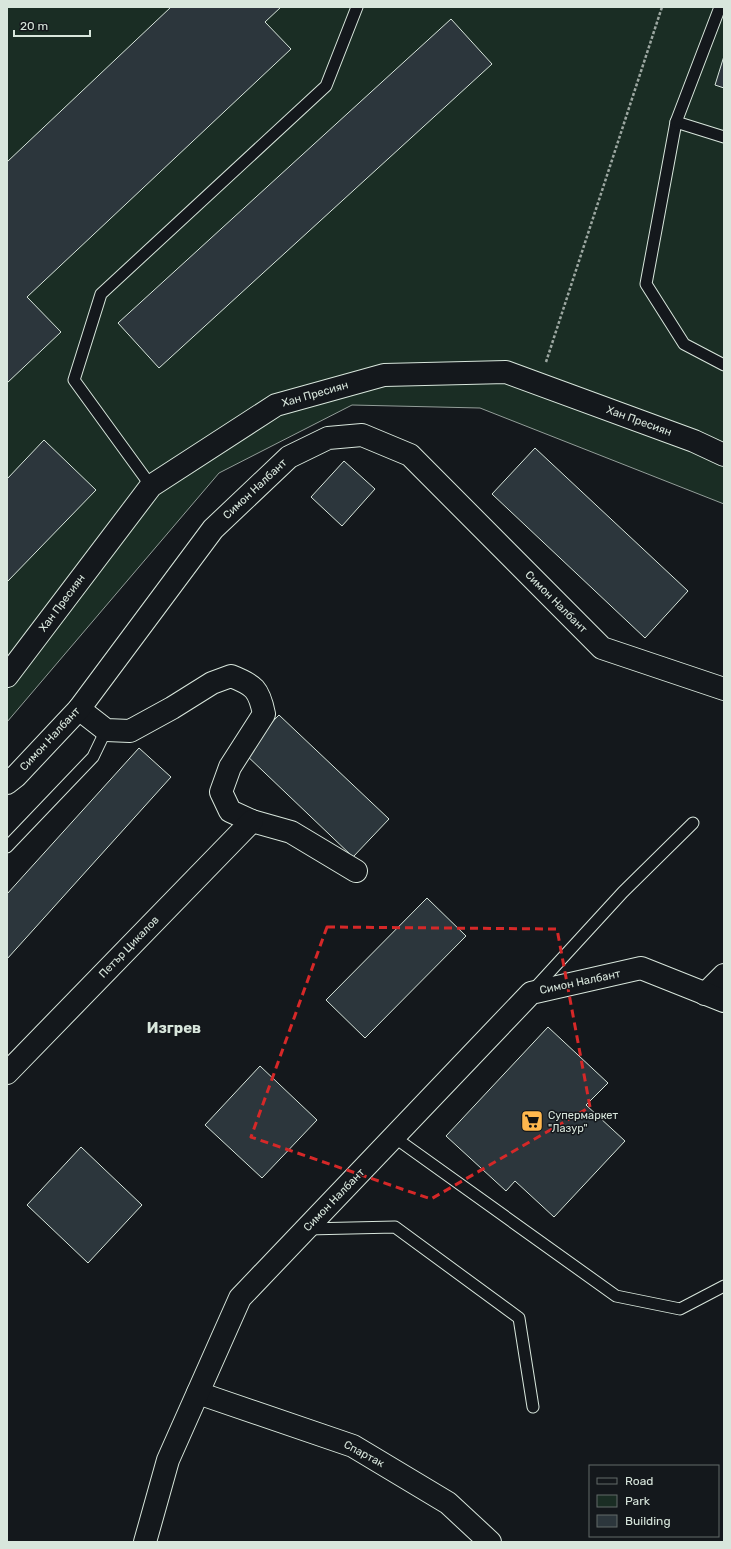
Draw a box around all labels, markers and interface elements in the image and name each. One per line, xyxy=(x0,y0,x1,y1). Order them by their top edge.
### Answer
scale bar xyxy=(14,12,90,38)
text: 20 m xyxy=(20,19,48,33)
street label: Хан Пресиян xyxy=(280,378,350,410)
street label: Хан Пресиян xyxy=(605,403,673,439)
street label: Симон Налбант xyxy=(220,456,290,522)
street label: Симон Налбант xyxy=(522,568,590,636)
street label: Хан Пресиян xyxy=(36,572,88,634)
street label: Симон Налбант xyxy=(17,704,83,774)
street label: Петър Цикалов xyxy=(96,913,162,981)
street label: Симон Налбант xyxy=(538,967,622,997)
district label: Изгрев xyxy=(147,1019,201,1037)
supermarket icon: Супермаркет "Лазур" xyxy=(519,1108,545,1134)
place label: Супермаркет "Лазур" xyxy=(548,1109,619,1135)
street label: Симон Налбант xyxy=(301,1166,368,1234)
street label: Спартак xyxy=(341,1438,387,1470)
legend xyxy=(589,1465,719,1537)
text: Road xyxy=(625,1474,653,1488)
text: Park xyxy=(625,1494,651,1508)
text: Building xyxy=(625,1514,671,1528)

